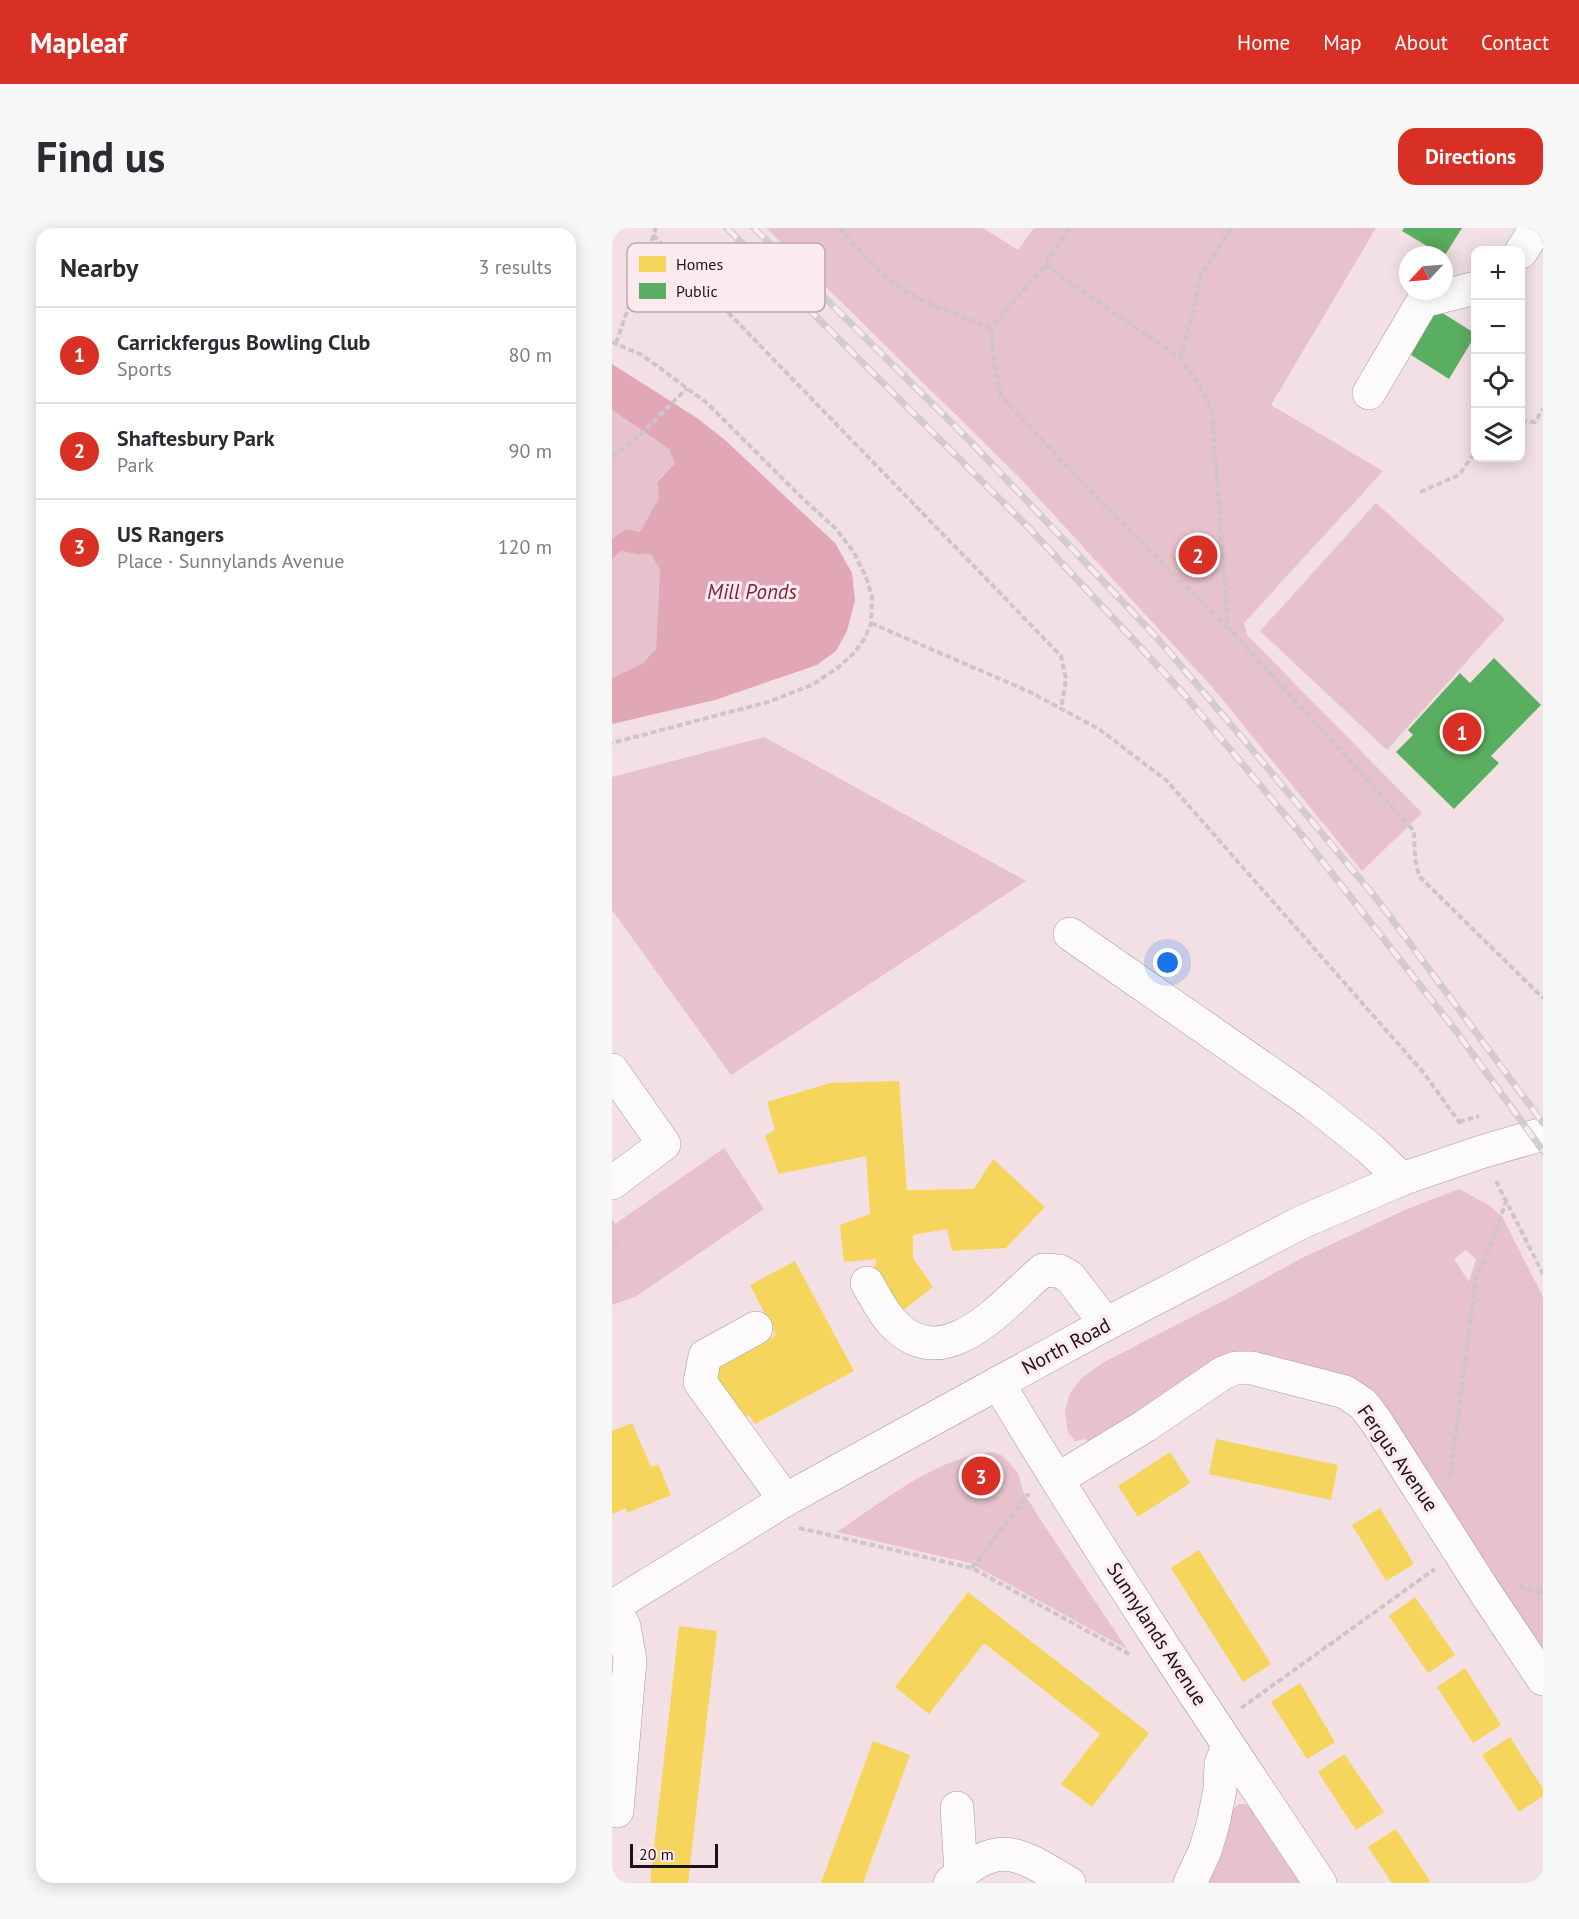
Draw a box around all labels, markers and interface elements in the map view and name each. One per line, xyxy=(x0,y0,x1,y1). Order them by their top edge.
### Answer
text: Mapleaf xyxy=(30,24,127,61)
text: Home xyxy=(1237,29,1290,56)
text: Map xyxy=(1323,29,1362,56)
text: About xyxy=(1395,29,1448,56)
text: Contact xyxy=(1481,29,1549,56)
button: Directions xyxy=(1398,128,1543,185)
text: Find us xyxy=(36,129,165,184)
legend xyxy=(627,243,825,312)
north arrow xyxy=(1399,246,1453,300)
map controls xyxy=(1471,246,1525,462)
button: + xyxy=(1471,246,1525,300)
text: Nearby xyxy=(60,251,138,284)
text: 3 results xyxy=(479,254,552,280)
text: Homes xyxy=(676,254,723,274)
text: Public xyxy=(676,281,718,301)
button: − xyxy=(1471,300,1525,354)
text: Carrickfergus Bowling Club xyxy=(117,328,370,356)
text: 1 xyxy=(74,342,85,368)
text: 80 m xyxy=(509,342,552,368)
button: locate xyxy=(1471,354,1525,408)
text: Sports xyxy=(117,356,172,382)
button: layers xyxy=(1471,408,1525,462)
text: Shaftesbury Park xyxy=(117,424,275,452)
text: 2 xyxy=(74,438,85,464)
text: 90 m xyxy=(509,438,552,464)
text: Park xyxy=(117,452,154,478)
text: US Rangers xyxy=(117,520,224,548)
pin: 2 xyxy=(1178,532,1218,578)
text: 3 xyxy=(74,534,85,560)
text: 120 m xyxy=(498,534,552,560)
text: Place · Sunnylands Avenue xyxy=(117,548,344,574)
water label: Mill Ponds xyxy=(707,578,798,605)
pin: 1 xyxy=(1442,710,1482,754)
your location xyxy=(1153,948,1182,977)
street label: North Road xyxy=(1017,1312,1115,1380)
street label: Fergus Avenue xyxy=(1352,1400,1444,1516)
pin: 3 xyxy=(962,1454,1000,1498)
street label: Sunnylands Avenue xyxy=(1101,1557,1213,1711)
scale bar xyxy=(630,1841,718,1868)
text: 20 m xyxy=(639,1844,674,1864)

